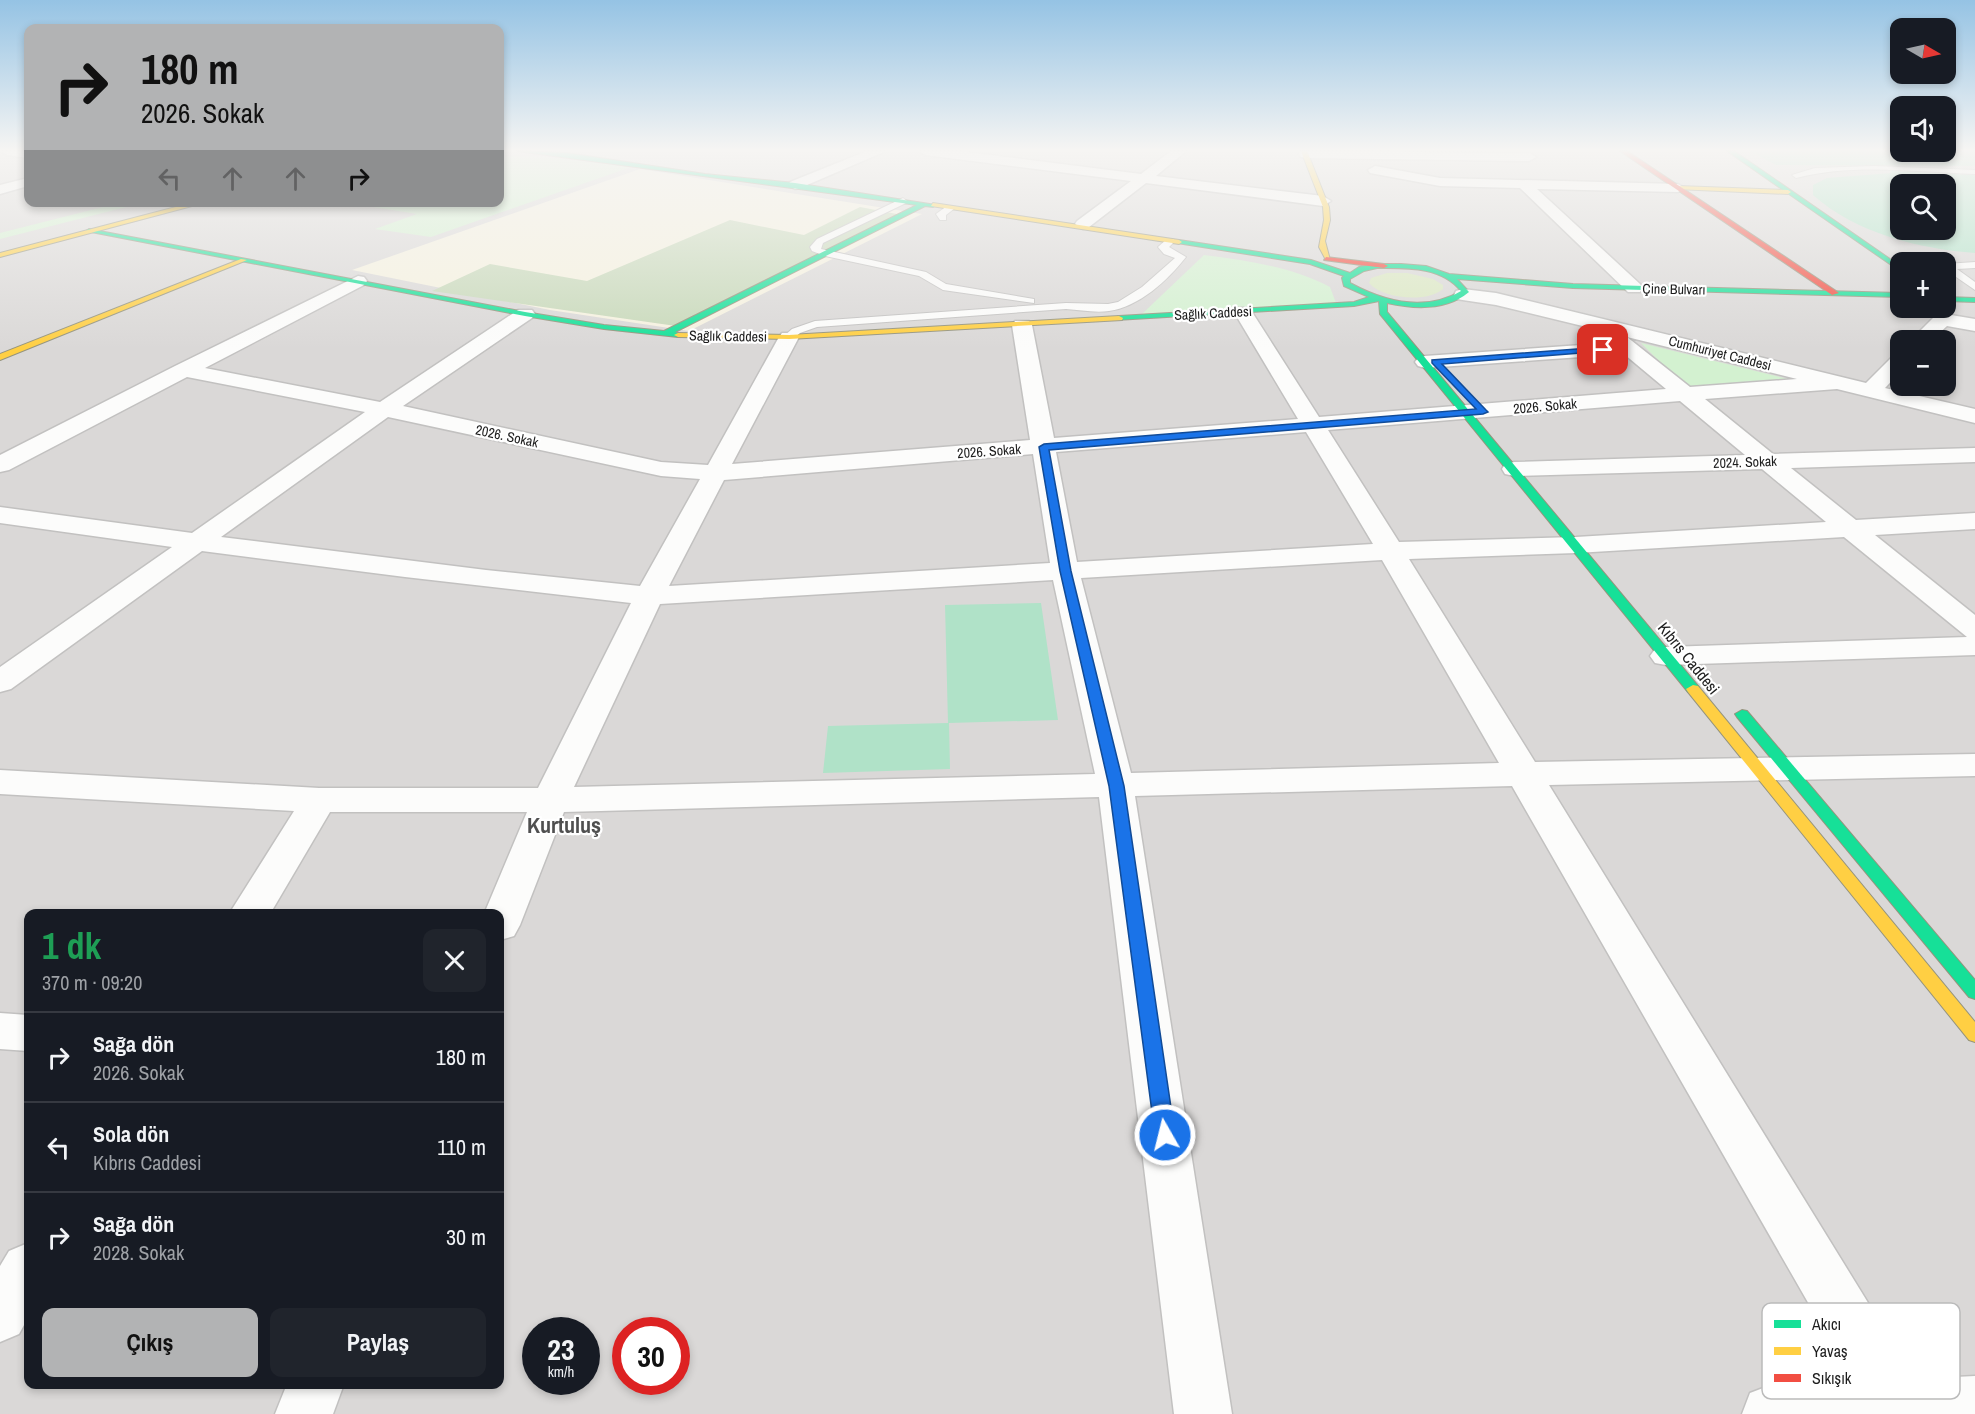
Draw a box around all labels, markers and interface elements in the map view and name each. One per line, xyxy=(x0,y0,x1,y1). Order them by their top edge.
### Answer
north arrow xyxy=(1890,18,1956,84)
map controls xyxy=(1890,18,1956,396)
text: 180 m xyxy=(141,41,239,97)
icon: right xyxy=(42,48,120,126)
text: 2026. Sokak xyxy=(141,95,264,131)
button: sound xyxy=(1890,96,1956,162)
icon: left xyxy=(153,162,186,195)
icon: ahead xyxy=(216,162,249,195)
icon: ahead xyxy=(279,162,312,195)
icon: right xyxy=(342,162,375,195)
button: search xyxy=(1890,174,1956,240)
button: + xyxy=(1890,252,1956,318)
street label: Çine Bulvarı xyxy=(1642,279,1706,299)
street label: Sağlık Caddesi xyxy=(1174,302,1252,324)
pin xyxy=(1577,324,1628,375)
street label: Sağlık Caddesi xyxy=(689,326,767,346)
button: − xyxy=(1890,330,1956,396)
street label: Cumhuriyet Caddesi xyxy=(1667,332,1773,374)
icon: arrive xyxy=(1586,333,1619,366)
street label: 2026. Sokak xyxy=(1512,394,1578,418)
street label: 2026. Sokak xyxy=(474,421,540,451)
street label: 2026. Sokak xyxy=(957,440,1022,462)
street label: 2024. Sokak xyxy=(1713,452,1777,472)
street label: Kıbrıs Caddesi xyxy=(1653,617,1725,699)
district label: Kurtuluş xyxy=(527,810,601,840)
text: 1 dk xyxy=(42,922,101,970)
button: close xyxy=(423,929,486,992)
text: 370 m · 09:20 xyxy=(42,969,142,996)
text: Sağa dön xyxy=(93,1029,174,1059)
icon: right xyxy=(42,1041,75,1074)
text: 180 m xyxy=(436,1042,486,1072)
text: 2026. Sokak xyxy=(93,1059,184,1086)
position arrow xyxy=(1133,1103,1197,1167)
text: Sola dön xyxy=(93,1119,169,1149)
icon: left xyxy=(42,1131,75,1164)
text: 110 m xyxy=(437,1132,486,1162)
text: Kıbrıs Caddesi xyxy=(93,1149,201,1176)
text: Sağa dön xyxy=(93,1209,174,1239)
icon: right xyxy=(42,1221,75,1254)
text: 30 m xyxy=(446,1222,486,1252)
text: 2028. Sokak xyxy=(93,1239,184,1266)
legend xyxy=(1762,1303,1960,1399)
button: Çıkış xyxy=(42,1308,258,1377)
button: Paylaş xyxy=(270,1308,486,1377)
text: Akıcı xyxy=(1811,1313,1841,1335)
speed limit sign: 30 xyxy=(612,1317,690,1395)
text: 23 xyxy=(547,1329,575,1369)
text: Yavaş xyxy=(1812,1340,1848,1362)
text: km/h xyxy=(548,1361,574,1382)
text: Sıkışık xyxy=(1812,1367,1852,1389)

